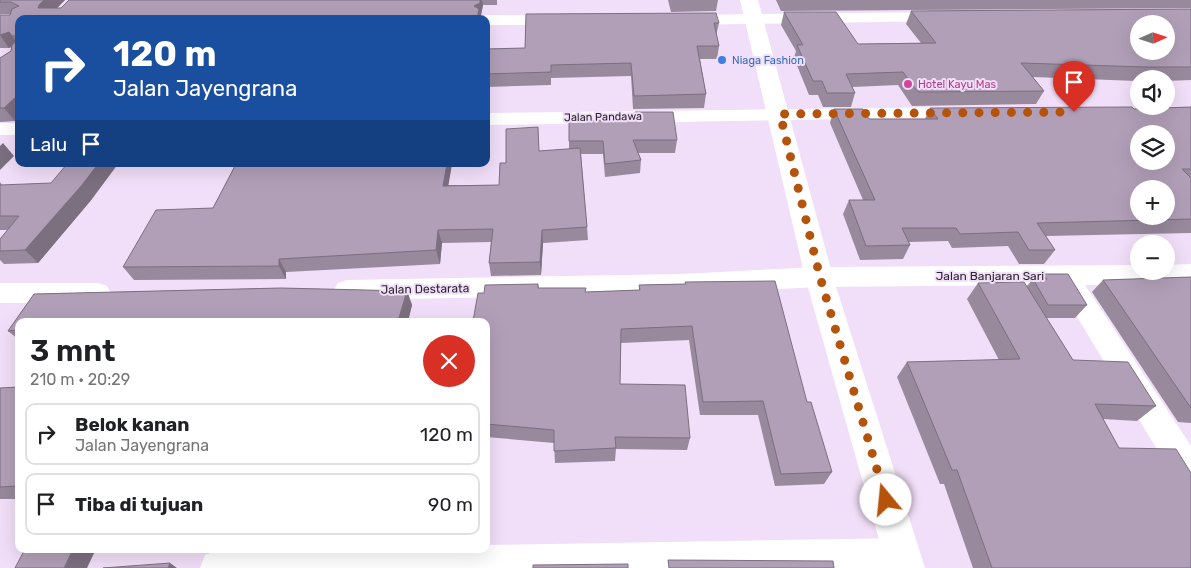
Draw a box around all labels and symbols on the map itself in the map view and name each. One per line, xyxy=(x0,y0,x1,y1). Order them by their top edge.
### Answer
north arrow xyxy=(1130,15,1175,60)
marker: Niaga Fashion xyxy=(716,54,728,66)
place label: Niaga Fashion xyxy=(732,54,804,67)
pin xyxy=(1053,61,1095,112)
marker: Hotel Kayu Mas xyxy=(902,78,914,90)
place label: Hotel Kayu Mas xyxy=(918,78,997,91)
street label: Jalan Pandawa xyxy=(564,110,642,124)
street label: Jalan Banjaran Sari xyxy=(936,269,1044,283)
street label: Jalan Destarata xyxy=(381,281,469,297)
position arrow xyxy=(859,473,911,525)

